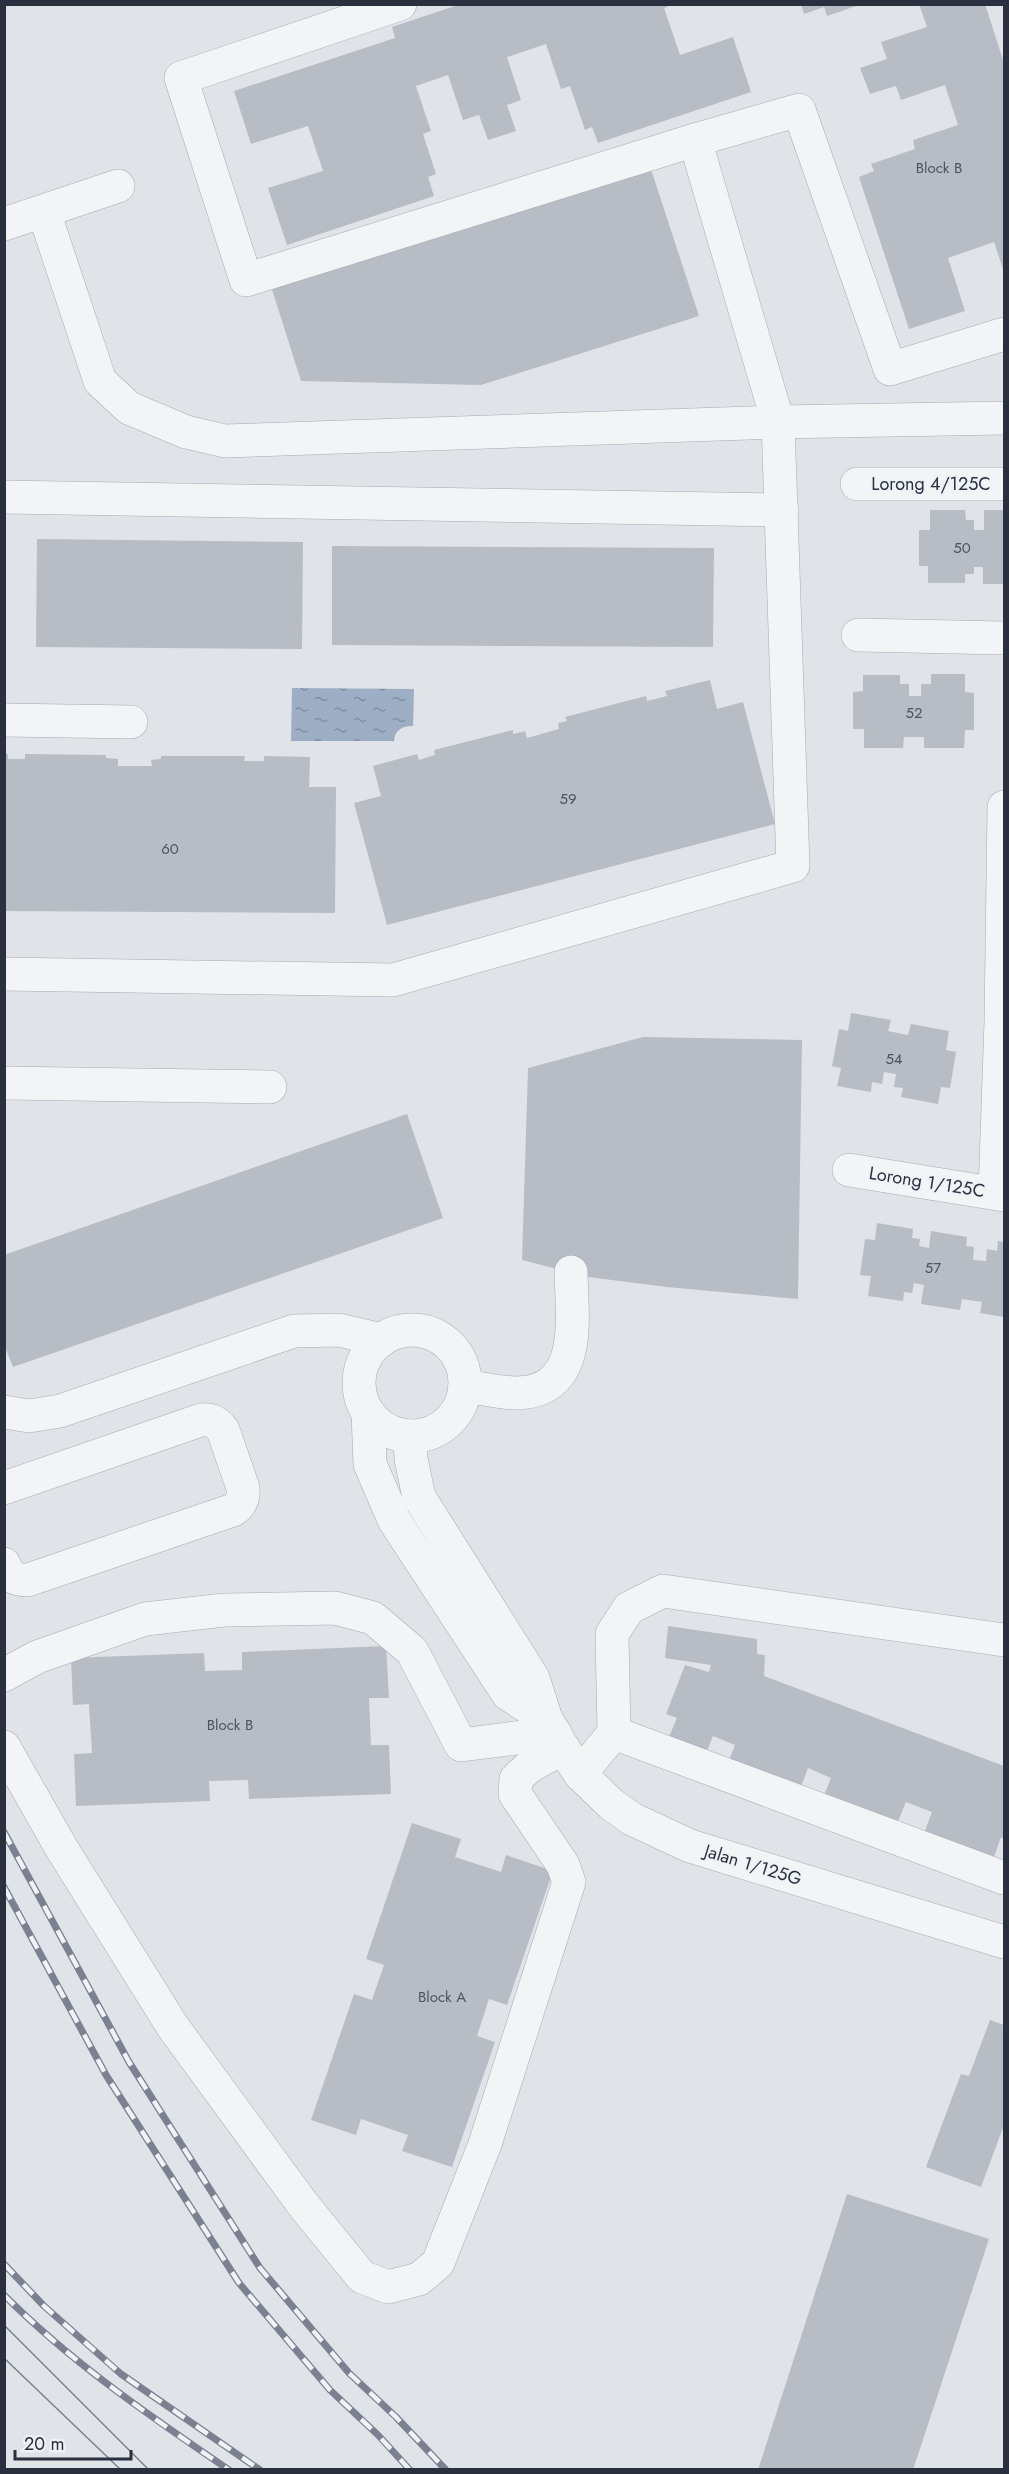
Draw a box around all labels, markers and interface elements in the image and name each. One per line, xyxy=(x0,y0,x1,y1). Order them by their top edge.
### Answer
house number: Block B xyxy=(916,157,962,179)
street label: Lorong 4/125C xyxy=(871,471,991,497)
house number: 50 xyxy=(953,537,971,559)
house number: 52 xyxy=(906,702,923,724)
house number: 59 xyxy=(559,788,577,810)
house number: 60 xyxy=(161,838,179,860)
house number: 54 xyxy=(885,1048,903,1070)
street label: Lorong 1/125C xyxy=(867,1160,987,1204)
house number: 57 xyxy=(925,1257,941,1279)
house number: Block B xyxy=(207,1714,253,1736)
street label: Jalan 1/125G xyxy=(699,1837,805,1892)
house number: Block A xyxy=(418,1986,466,2008)
scale bar xyxy=(15,2423,130,2461)
text: 20 m xyxy=(24,2431,64,2457)

